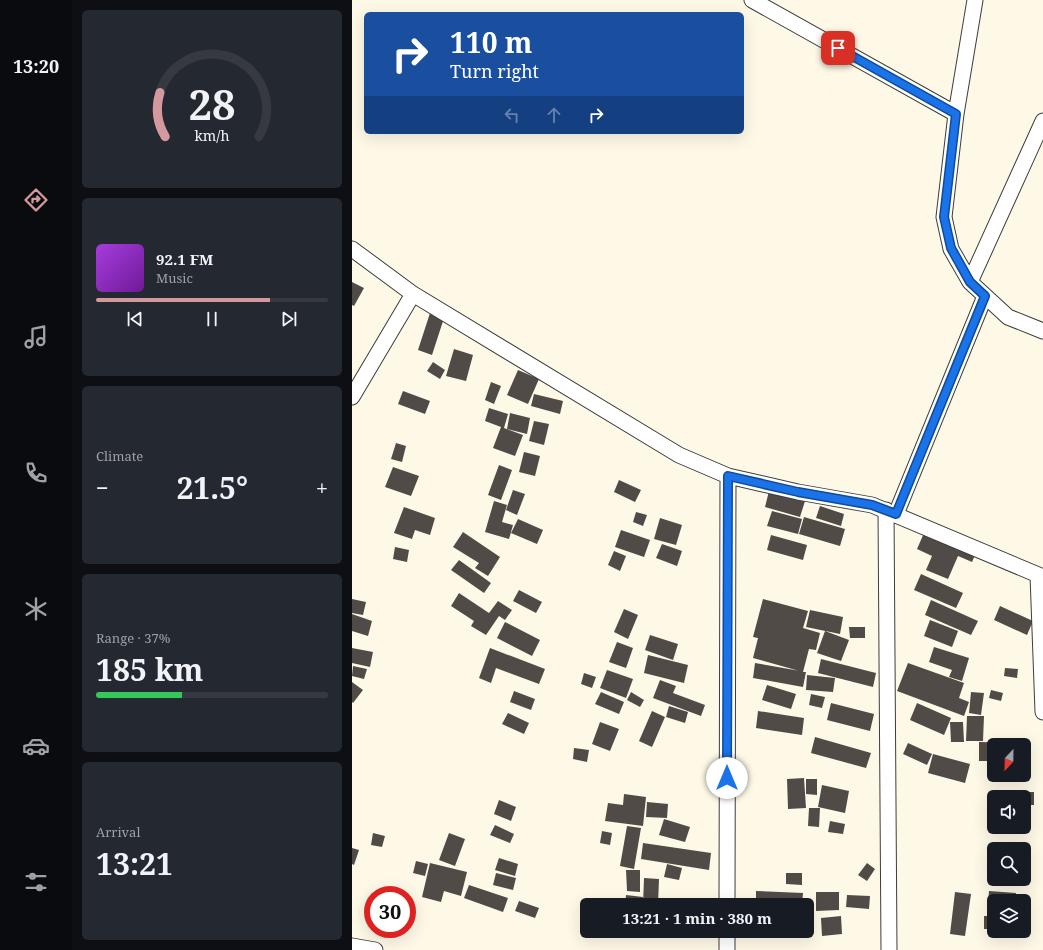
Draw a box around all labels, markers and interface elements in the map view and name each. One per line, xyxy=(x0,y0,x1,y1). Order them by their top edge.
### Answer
text: 110 m xyxy=(450,23,532,61)
icon: right xyxy=(384,28,436,80)
pin xyxy=(821,31,855,65)
icon: arrive xyxy=(827,37,849,59)
text: 13:20 xyxy=(13,54,59,78)
text: Turn right xyxy=(450,59,539,83)
text: 28 xyxy=(188,76,236,132)
icon: left xyxy=(501,104,523,126)
icon: ahead xyxy=(543,104,565,126)
icon: right xyxy=(585,104,607,126)
text: km/h xyxy=(194,126,230,145)
icon: directions xyxy=(22,186,50,214)
text: 92.1 FM xyxy=(156,249,213,269)
text: Music xyxy=(156,269,193,287)
icon: previous xyxy=(124,308,146,330)
icon: pause xyxy=(201,308,223,330)
icon: next xyxy=(278,308,300,330)
icon: music xyxy=(22,323,50,351)
text: Climate xyxy=(96,447,143,465)
icon: phone xyxy=(22,459,50,487)
text: 21.5° xyxy=(176,467,248,508)
text: − xyxy=(96,472,109,502)
text: + xyxy=(316,472,328,502)
icon: climate xyxy=(22,595,50,623)
text: Range · 37% xyxy=(96,629,170,647)
text: 185 km xyxy=(96,649,203,690)
icon: car xyxy=(22,732,50,760)
north arrow xyxy=(987,738,1031,782)
map controls xyxy=(987,738,1031,938)
position arrow xyxy=(706,757,748,799)
button: sound xyxy=(987,790,1031,834)
text: Arrival xyxy=(96,823,140,841)
button: search xyxy=(987,842,1031,886)
text: 13:21 xyxy=(96,843,173,884)
icon: filters xyxy=(22,868,50,896)
speed limit sign: 30 xyxy=(364,886,416,938)
button: layers xyxy=(987,894,1031,938)
text: 13:21 · 1 min · 380 m xyxy=(622,908,772,928)

